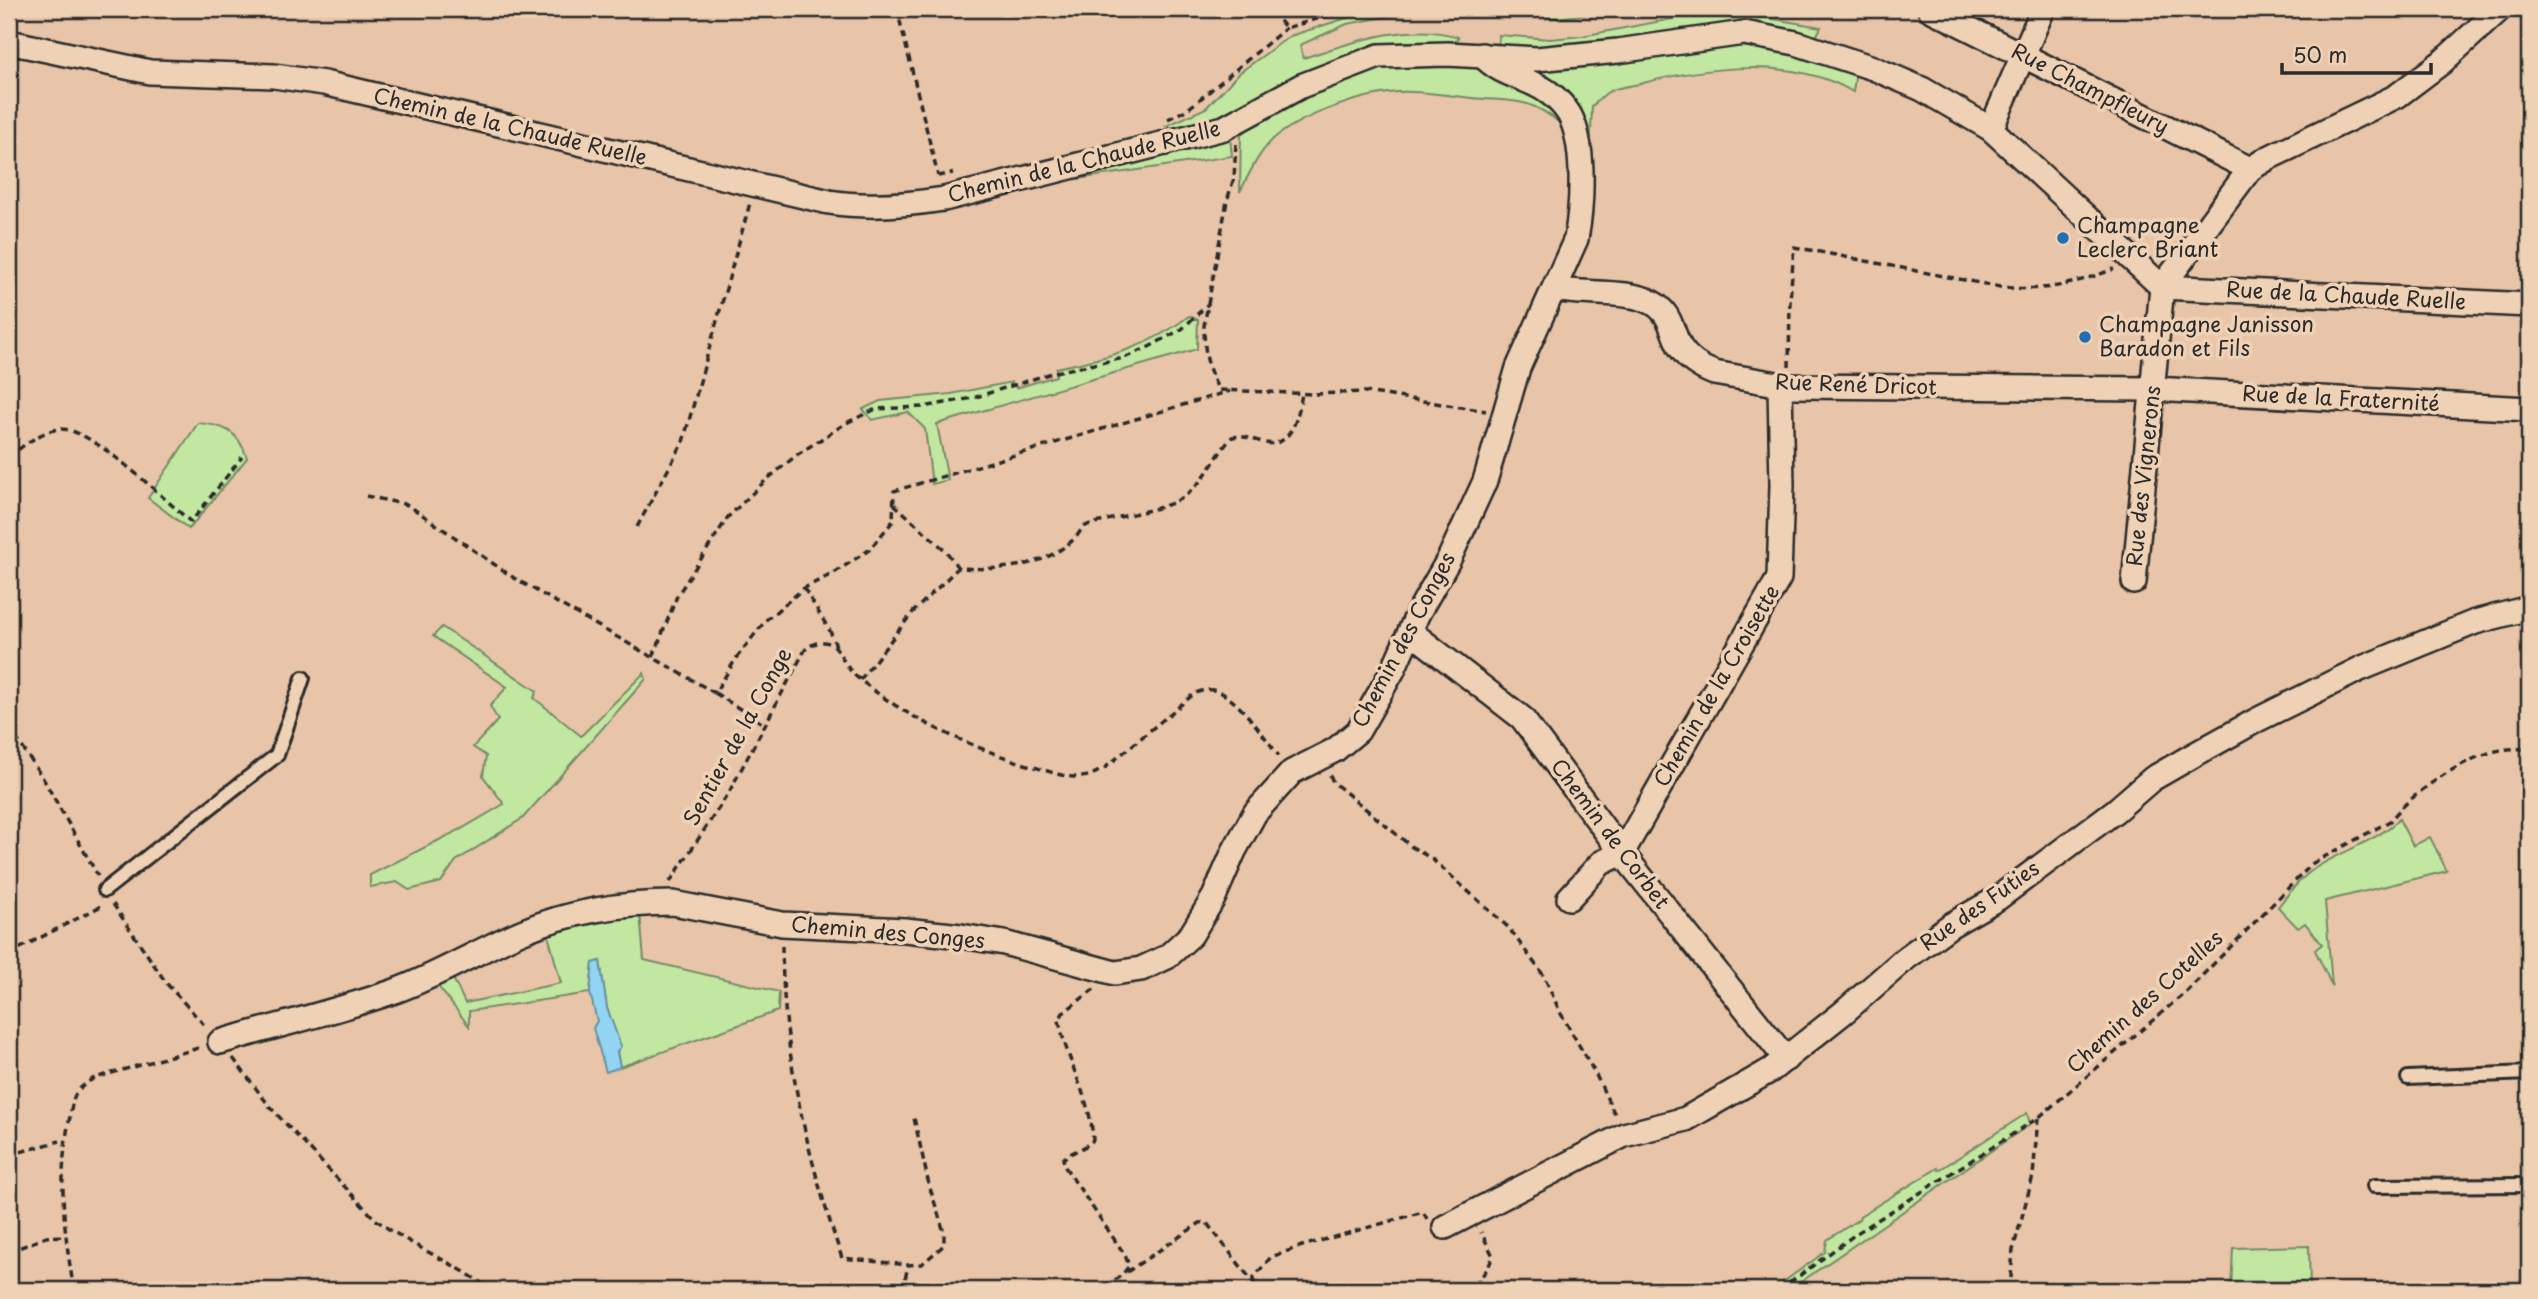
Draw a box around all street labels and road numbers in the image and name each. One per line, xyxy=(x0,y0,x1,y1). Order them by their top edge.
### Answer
street label: Rue Champfleury xyxy=(2007,34,2175,141)
street label: Chemin de la Chaude Ruelle xyxy=(371,78,650,172)
street label: Chemin de la Chaude Ruelle xyxy=(944,111,1223,209)
street label: Rue de la Chaude Ruelle xyxy=(2225,272,2467,316)
street label: Rue René Dricot xyxy=(1775,364,1938,402)
street label: Rue de la Fraternité xyxy=(2241,376,2441,418)
street label: Rue des Vignerons xyxy=(2117,384,2167,568)
street label: Chemin des Conges xyxy=(1342,546,1462,732)
street label: Chemin de la Croisette xyxy=(1644,578,1786,792)
street label: Sentier de la Conge xyxy=(674,641,799,831)
street label: Chemin de Corbet xyxy=(1544,751,1679,915)
street label: Rue des Futies xyxy=(1912,851,2045,958)
street label: Chemin des Conges xyxy=(790,907,986,955)
street label: Chemin des Cotelles xyxy=(2058,921,2229,1080)

